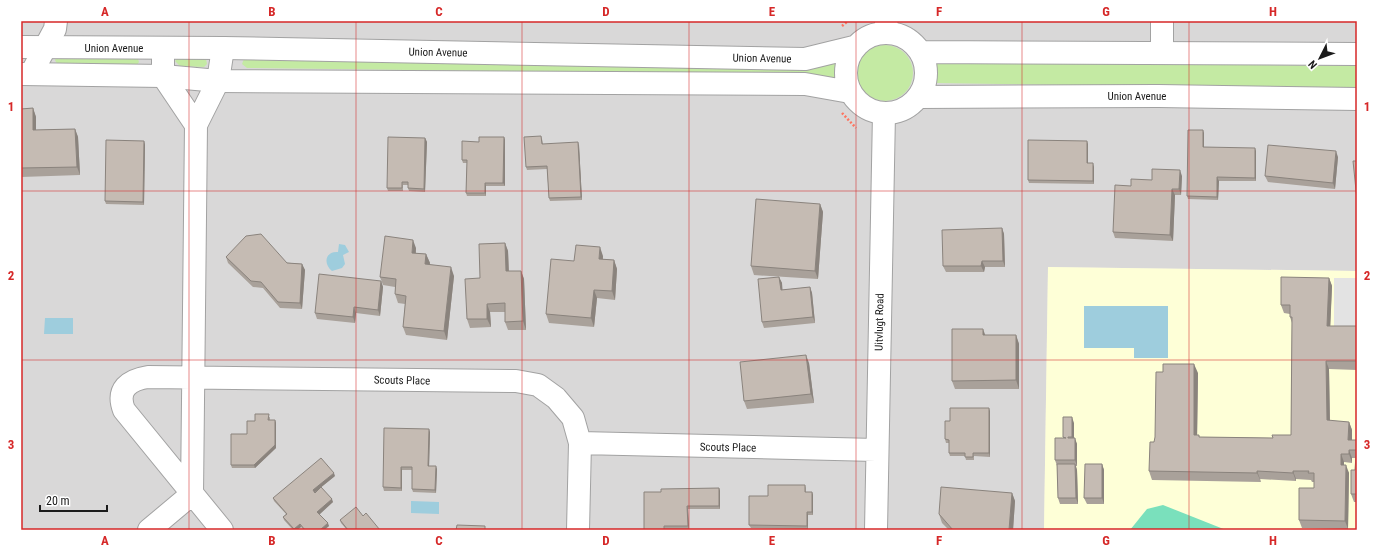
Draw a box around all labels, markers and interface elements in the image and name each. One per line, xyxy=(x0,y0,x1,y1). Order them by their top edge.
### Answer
text: A xyxy=(101,4,109,19)
text: B xyxy=(268,4,276,19)
text: C xyxy=(435,4,443,19)
text: D xyxy=(602,4,610,19)
text: E xyxy=(769,4,776,19)
text: F xyxy=(936,4,942,19)
text: G xyxy=(1102,4,1110,19)
text: H xyxy=(1269,4,1277,19)
north arrow xyxy=(1300,38,1340,78)
street label: Union Avenue xyxy=(84,42,144,55)
street label: Union Avenue xyxy=(408,45,468,60)
street label: Union Avenue xyxy=(732,51,792,66)
text: N xyxy=(1306,57,1320,71)
street label: Union Avenue xyxy=(1107,90,1167,103)
text: 1 xyxy=(8,99,14,114)
text: 1 xyxy=(1364,99,1370,114)
text: 2 xyxy=(8,268,15,283)
text: 2 xyxy=(1364,268,1371,283)
street label: Uitvlugt Road xyxy=(872,293,887,351)
street label: Scouts Place xyxy=(374,374,430,387)
text: 3 xyxy=(8,437,14,452)
text: 3 xyxy=(1364,437,1370,452)
street label: Scouts Place xyxy=(700,441,756,454)
scale bar xyxy=(40,487,107,513)
text: 20 m xyxy=(46,494,70,508)
text: A xyxy=(101,533,109,548)
text: B xyxy=(268,533,276,548)
text: C xyxy=(435,533,443,548)
text: D xyxy=(602,533,610,548)
text: E xyxy=(769,533,776,548)
text: F xyxy=(936,533,942,548)
text: G xyxy=(1102,533,1110,548)
text: H xyxy=(1269,533,1277,548)

